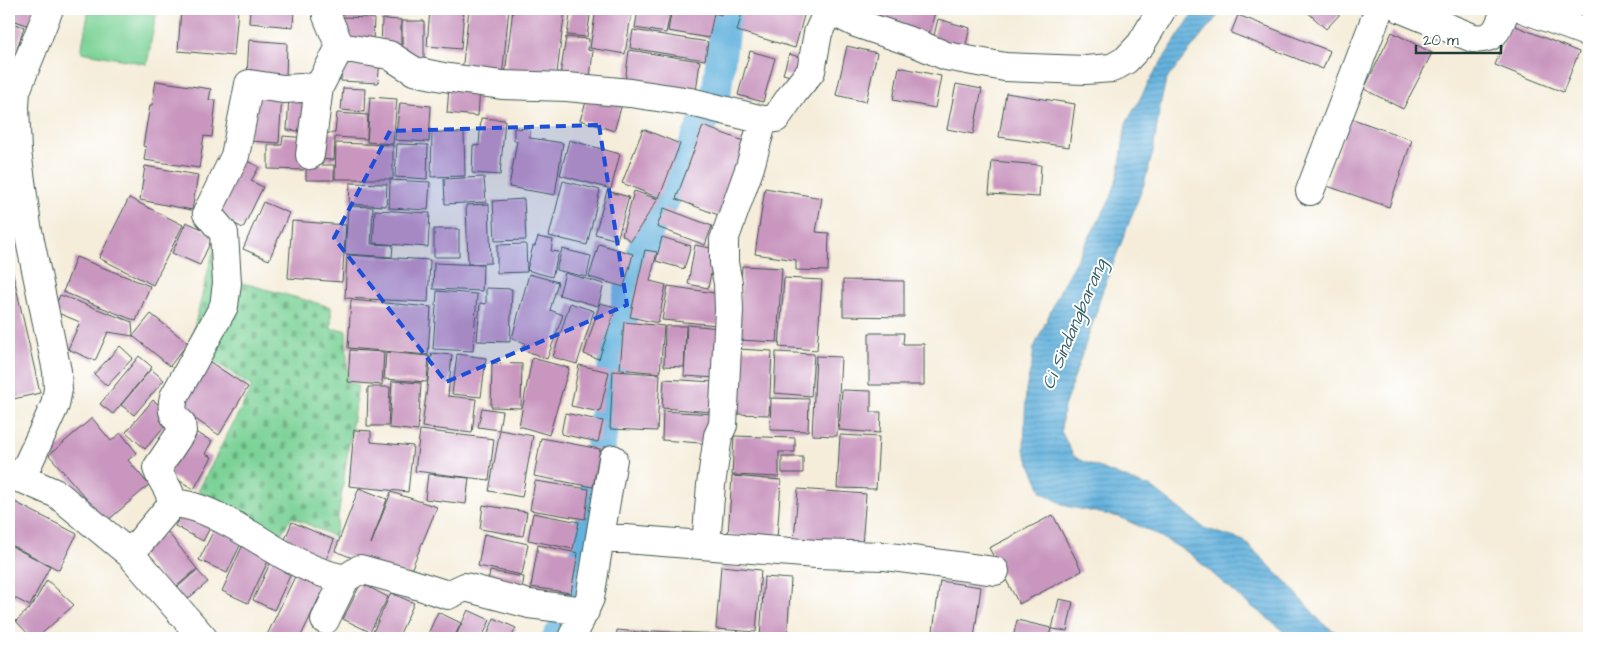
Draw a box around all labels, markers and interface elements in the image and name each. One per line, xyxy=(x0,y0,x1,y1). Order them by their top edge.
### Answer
scale bar xyxy=(1416,22,1500,54)
text: 20 m xyxy=(1423,30,1459,51)
water label: Ci Sindangbarang xyxy=(1036,254,1115,394)

